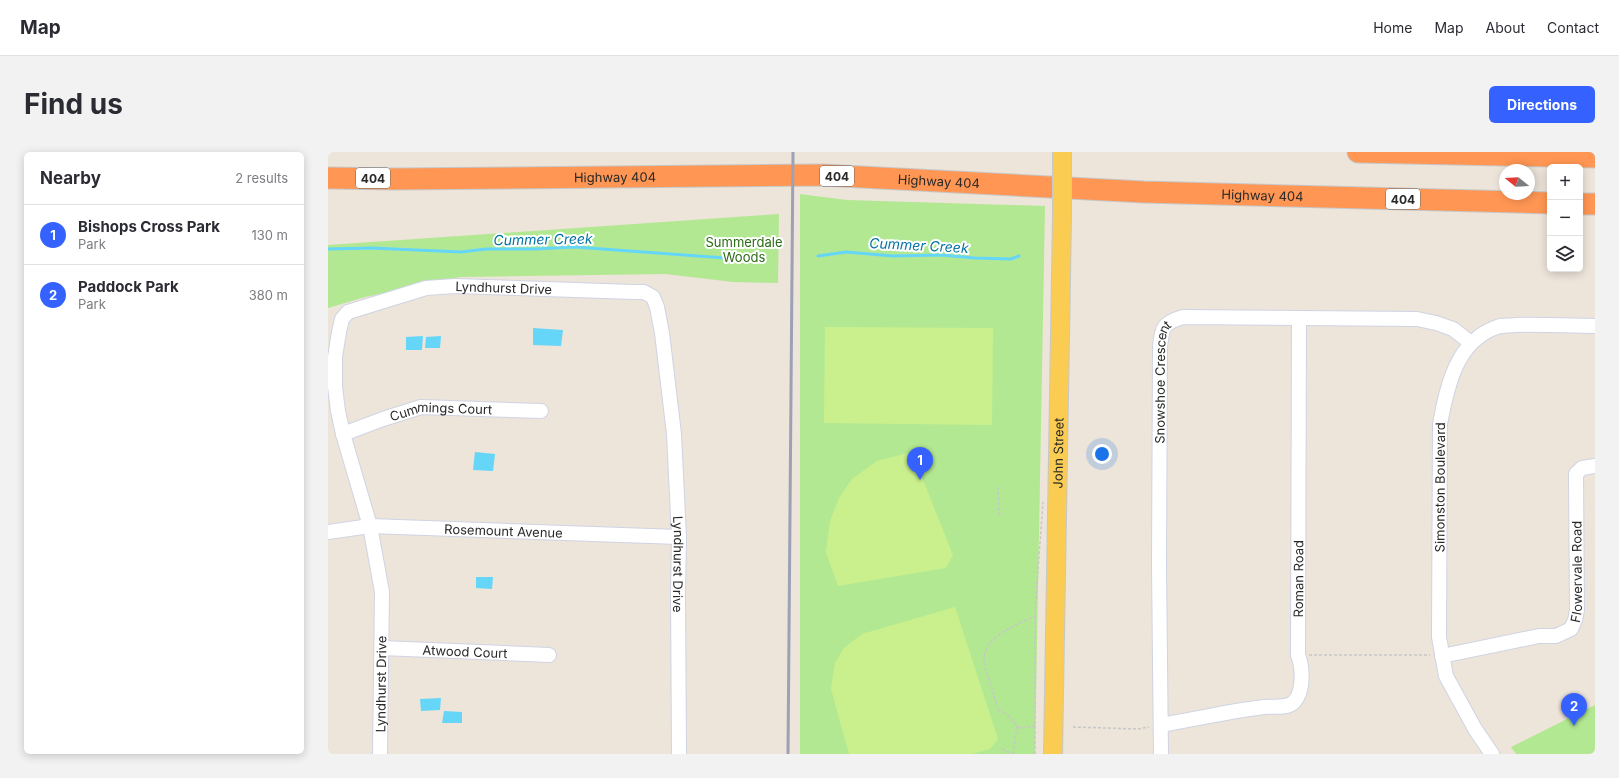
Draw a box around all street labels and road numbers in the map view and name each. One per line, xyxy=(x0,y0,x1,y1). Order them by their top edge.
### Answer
road number: 404 xyxy=(820,166,854,186)
road number: 404 xyxy=(356,168,390,188)
street label: Highway 404 xyxy=(574,169,656,185)
street label: Highway 404 xyxy=(897,171,980,191)
street label: Highway 404 xyxy=(1221,186,1304,204)
road number: 404 xyxy=(1386,189,1420,209)
street label: Lyndhurst Drive xyxy=(455,278,552,297)
street label: Snowshoe Crescent xyxy=(1152,317,1174,444)
street label: Cummings Court xyxy=(388,399,493,424)
street label: John Street xyxy=(1049,417,1067,489)
street label: Simonston Boulevard xyxy=(1431,422,1448,552)
street label: Lyndhurst Drive xyxy=(670,515,687,613)
street label: Rosemount Avenue xyxy=(444,521,563,541)
street label: Flowervale Road xyxy=(1567,521,1585,624)
street label: Roman Road xyxy=(1290,540,1306,617)
street label: Lyndhurst Drive xyxy=(372,635,389,733)
street label: Atwood Court xyxy=(422,642,508,661)

